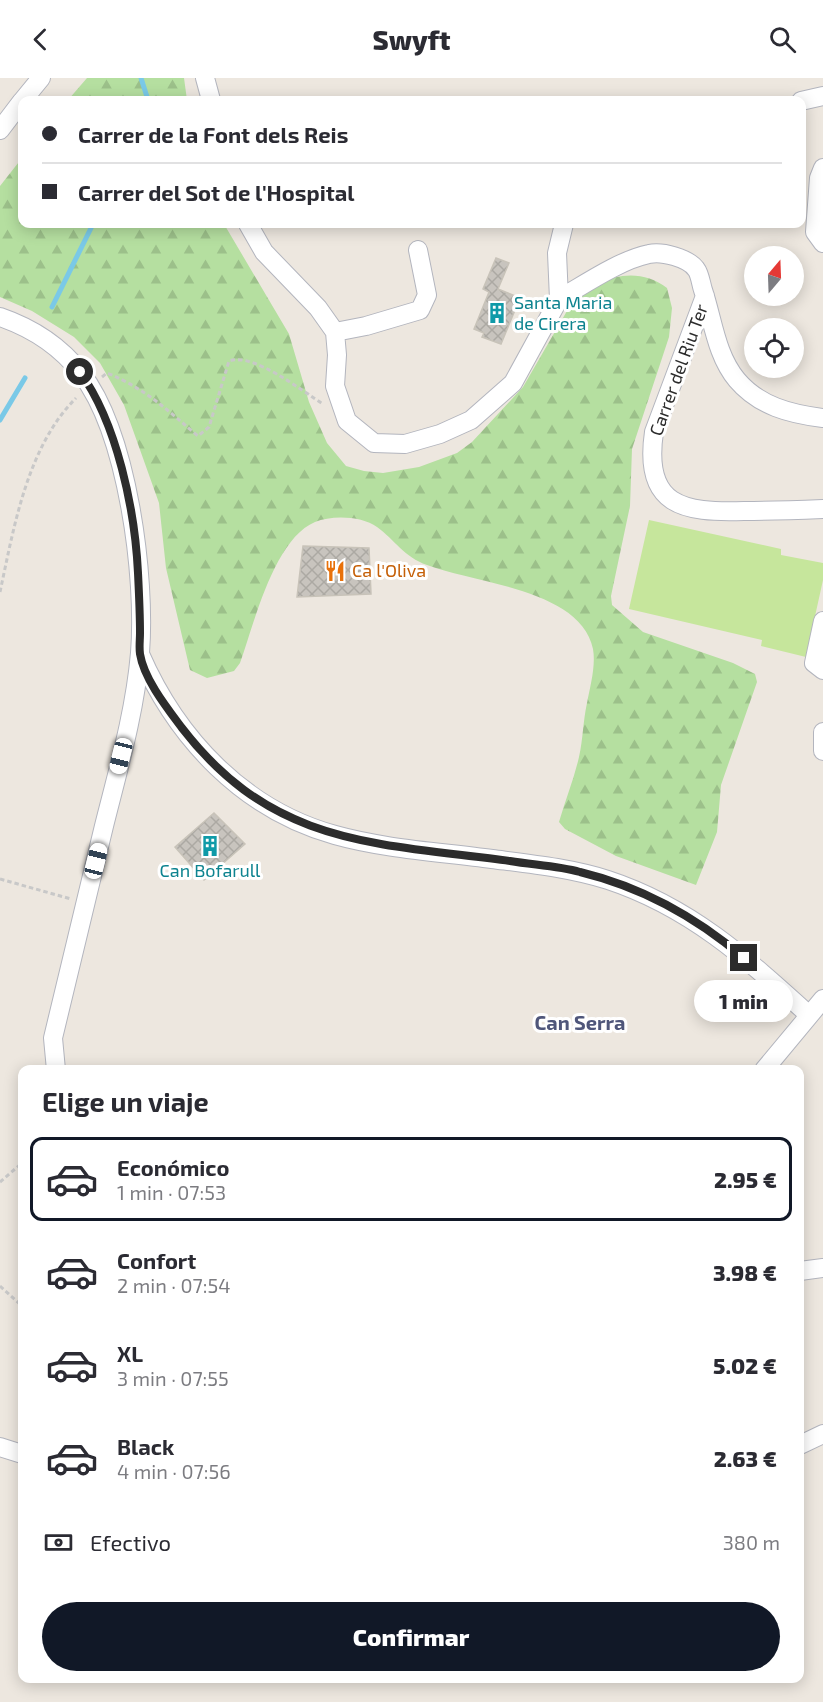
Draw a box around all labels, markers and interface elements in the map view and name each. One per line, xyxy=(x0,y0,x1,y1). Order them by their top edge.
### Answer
icon: back xyxy=(24,23,57,56)
text: Swyft xyxy=(373,23,450,55)
icon: search xyxy=(766,23,799,56)
text: Carrer de la Font dels Reis xyxy=(78,121,348,147)
text: Carrer del Sot de l'Hospital xyxy=(78,179,355,205)
north arrow xyxy=(744,246,804,306)
map controls xyxy=(744,246,804,378)
place label: Santa Maria de Cirera xyxy=(514,291,612,334)
building icon: Santa Maria de Cirera xyxy=(485,301,509,325)
street label: Carrer del Riu Ter xyxy=(644,301,712,439)
button: locate xyxy=(744,318,804,378)
route start xyxy=(66,358,93,385)
restaurant icon: Ca l'Oliva xyxy=(323,559,347,583)
place label: Ca l'Oliva xyxy=(352,559,426,581)
car xyxy=(108,736,134,776)
building icon: Can Bofarull xyxy=(198,834,222,858)
car xyxy=(83,841,109,881)
place label: Can Bofarull xyxy=(160,859,261,881)
route end xyxy=(730,944,757,971)
callout: 1 min xyxy=(694,979,794,1021)
text: 1 min xyxy=(719,989,768,1013)
district label: Can Serra xyxy=(535,1010,625,1034)
text: Elige un viaje xyxy=(42,1085,209,1117)
icon: car xyxy=(45,1152,99,1206)
text: Económico xyxy=(117,1154,229,1180)
text: 2.95 € xyxy=(714,1166,777,1192)
text: 1 min · 07:53 xyxy=(117,1180,226,1204)
icon: car xyxy=(45,1245,99,1299)
text: Confort xyxy=(117,1247,196,1273)
text: 3.98 € xyxy=(713,1259,777,1285)
text: 2 min · 07:54 xyxy=(117,1273,230,1297)
icon: car xyxy=(45,1338,99,1392)
text: XL xyxy=(117,1340,143,1366)
text: 5.02 € xyxy=(713,1352,777,1378)
text: 3 min · 07:55 xyxy=(117,1366,229,1390)
icon: car xyxy=(45,1431,99,1485)
text: Black xyxy=(117,1433,174,1459)
text: 2.63 € xyxy=(714,1445,777,1471)
text: 4 min · 07:56 xyxy=(117,1459,231,1483)
icon: cash xyxy=(42,1526,75,1559)
text: Efectivo xyxy=(90,1529,171,1555)
text: 380 m xyxy=(723,1530,780,1554)
button: Confirmar xyxy=(42,1602,780,1671)

